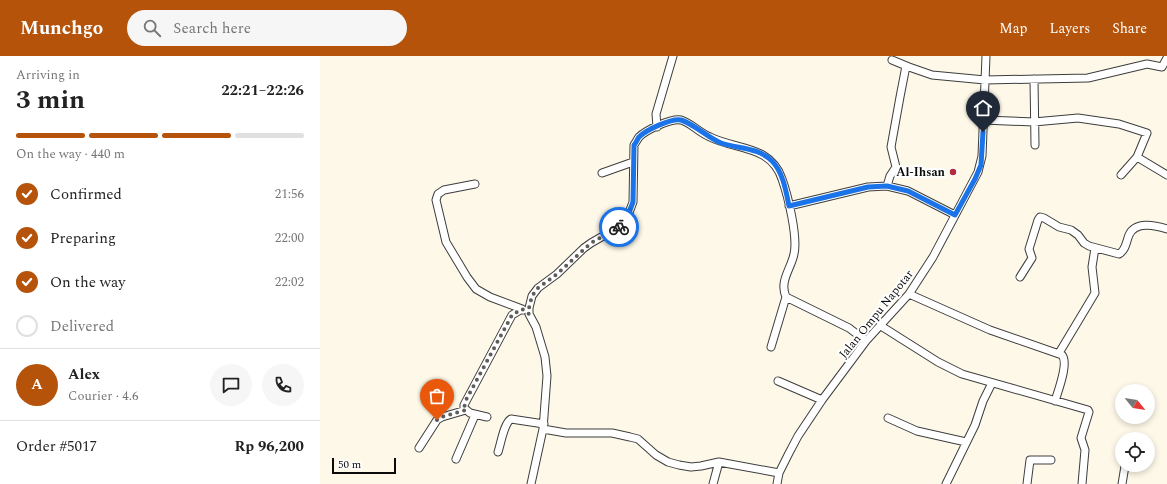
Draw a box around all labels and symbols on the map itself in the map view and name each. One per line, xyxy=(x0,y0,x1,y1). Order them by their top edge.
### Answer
pin xyxy=(966,91,1000,132)
place label: Al-Ihsan xyxy=(896,163,946,182)
marker: Al-Ihsan xyxy=(948,167,958,177)
courier xyxy=(599,207,639,247)
street label: Jalan Ompu Napotar xyxy=(835,266,918,363)
pin xyxy=(420,379,454,420)
north arrow xyxy=(1115,384,1155,424)
scale bar xyxy=(332,456,396,475)

